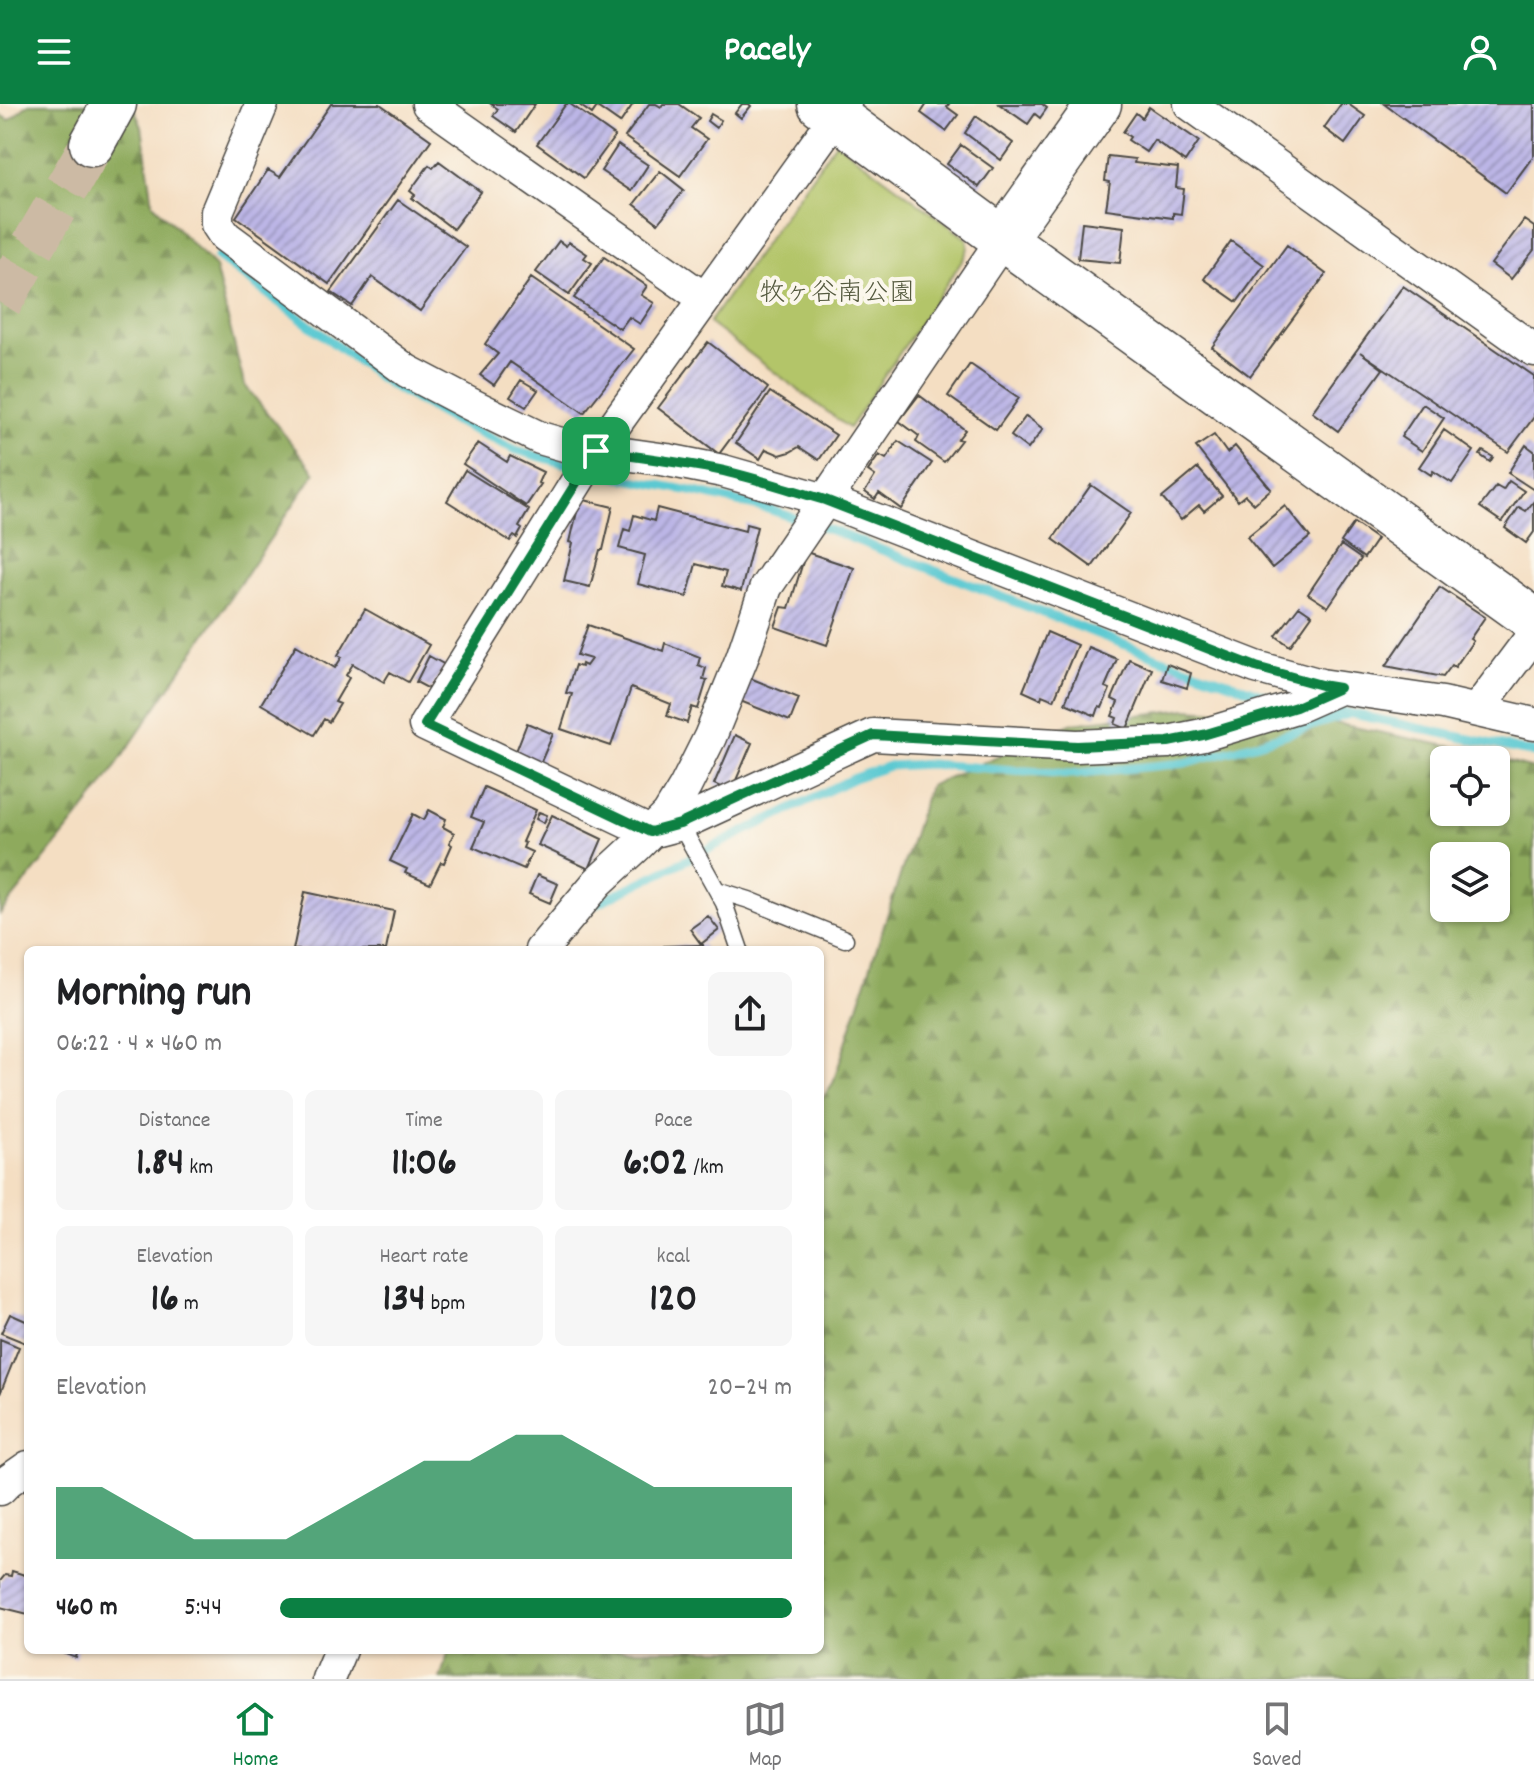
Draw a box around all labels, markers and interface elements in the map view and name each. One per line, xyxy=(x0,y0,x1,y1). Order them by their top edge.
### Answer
text: Pacely xyxy=(724,26,810,78)
icon: menu xyxy=(32,30,76,74)
icon: person xyxy=(1458,30,1502,74)
park label: 牧ヶ谷南公園 xyxy=(759,276,915,313)
pin xyxy=(562,417,630,485)
icon: arrive xyxy=(574,429,618,473)
map controls xyxy=(1430,746,1510,922)
button: locate xyxy=(1430,746,1510,826)
button: layers xyxy=(1430,842,1510,922)
text: Morning run xyxy=(56,964,251,1027)
button: share xyxy=(708,972,792,1056)
text: 06:22 · 4 × 460 m xyxy=(56,1026,222,1063)
text: Distance xyxy=(139,1106,211,1137)
text: Time xyxy=(405,1106,443,1137)
text: Pace xyxy=(654,1106,693,1137)
text: 1.84 xyxy=(136,1137,184,1194)
text: 11:06 xyxy=(391,1137,457,1194)
text: 6:02 xyxy=(623,1137,688,1194)
text: km xyxy=(184,1153,213,1184)
text: /km xyxy=(688,1153,724,1184)
text: Elevation xyxy=(136,1242,213,1273)
text: Heart rate xyxy=(380,1242,468,1273)
text: kcal xyxy=(657,1242,690,1273)
text: 16 xyxy=(150,1273,179,1330)
text: 134 xyxy=(383,1273,426,1330)
text: 120 xyxy=(649,1273,697,1330)
text: m xyxy=(179,1289,199,1320)
text: bpm xyxy=(426,1289,465,1320)
text: Elevation xyxy=(56,1370,146,1407)
text: 20–24 m xyxy=(708,1370,792,1407)
text: 460 m xyxy=(56,1590,118,1627)
text: 5:44 xyxy=(184,1590,222,1627)
tab: Home xyxy=(232,1697,278,1776)
tab: Map xyxy=(743,1697,787,1776)
tab: Saved xyxy=(1252,1697,1301,1776)

